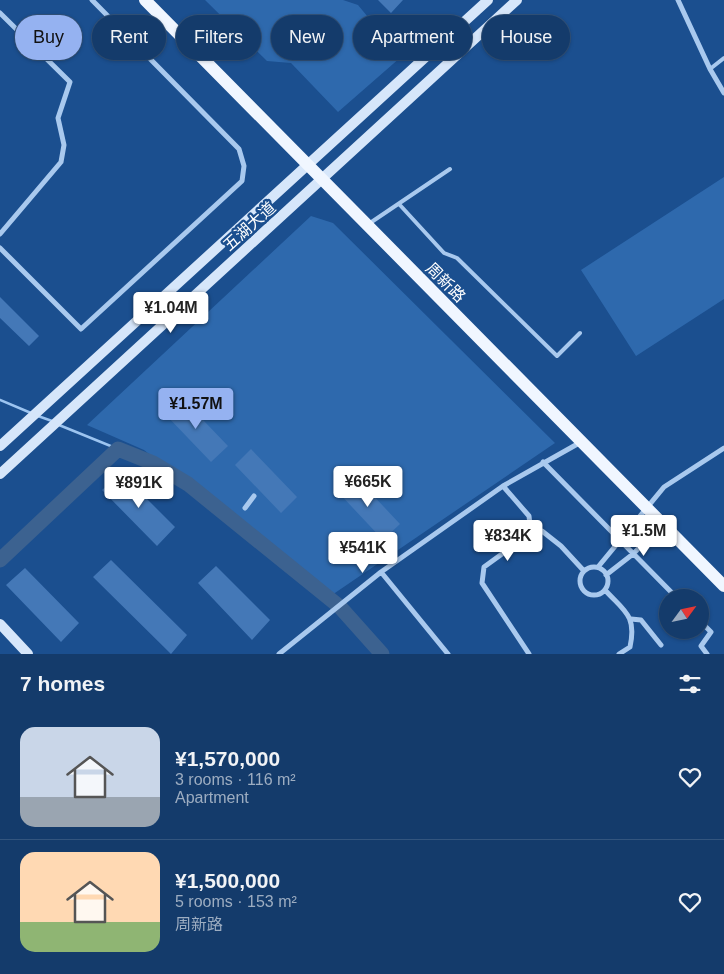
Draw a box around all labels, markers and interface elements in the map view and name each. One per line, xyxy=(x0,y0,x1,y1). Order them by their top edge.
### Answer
chip: Buy xyxy=(15,15,82,60)
chip: Rent xyxy=(92,15,166,60)
chip: Filters xyxy=(176,15,261,60)
chip: New xyxy=(271,15,343,60)
chip: Apartment xyxy=(353,15,472,60)
chip: House xyxy=(482,15,570,60)
street label: 五湖大道 xyxy=(220,199,279,254)
street label: 周新路 xyxy=(423,259,469,305)
pin: ¥1.04M xyxy=(130,292,212,334)
text: ¥1.04M xyxy=(144,299,198,316)
pin: ¥1.57M xyxy=(155,388,237,430)
text: ¥1.57M xyxy=(169,395,223,412)
pin: ¥891K xyxy=(104,466,174,509)
pin: ¥665K xyxy=(333,466,403,508)
text: ¥665K xyxy=(344,473,392,490)
text: ¥891K xyxy=(115,474,163,491)
pin: ¥1.5M xyxy=(609,514,679,557)
pin: ¥834K xyxy=(473,520,543,562)
text: ¥1.5M xyxy=(622,522,666,539)
text: ¥834K xyxy=(484,527,532,544)
pin: ¥541K xyxy=(328,532,398,574)
text: ¥541K xyxy=(339,539,387,556)
north arrow xyxy=(659,589,709,639)
map controls xyxy=(659,589,709,639)
icon: filters xyxy=(676,670,704,698)
text: 7 homes xyxy=(20,672,105,695)
icon: home xyxy=(60,747,120,807)
text: ¥1,570,000 xyxy=(175,747,280,770)
icon: heart xyxy=(676,763,704,791)
text: 3 rooms · 116 m² xyxy=(175,771,296,788)
text: Apartment xyxy=(175,789,249,806)
text: ¥1,500,000 xyxy=(175,869,280,892)
icon: home xyxy=(60,872,120,932)
icon: heart xyxy=(676,888,704,916)
text: 5 rooms · 153 m² xyxy=(175,893,297,910)
text: 周新路 xyxy=(175,916,223,933)

